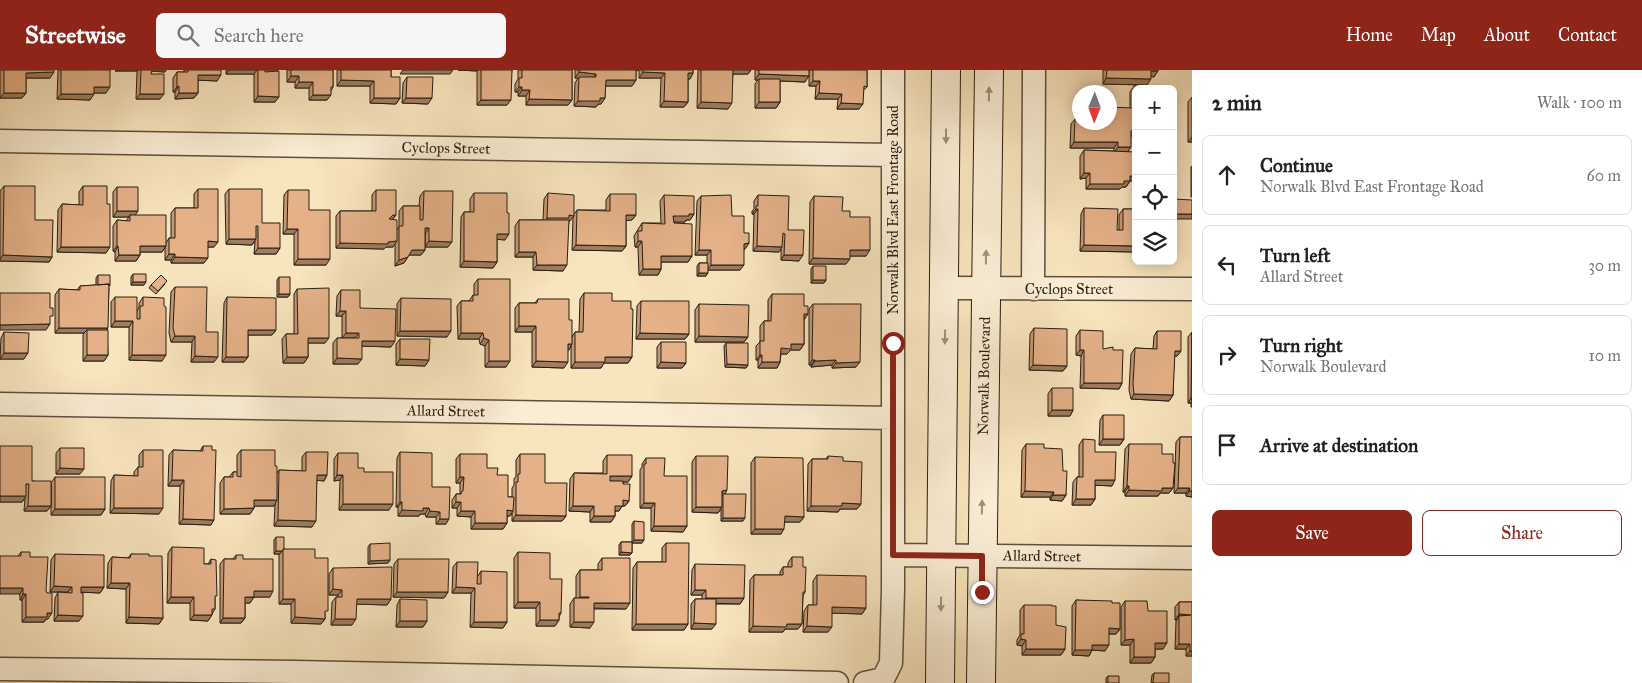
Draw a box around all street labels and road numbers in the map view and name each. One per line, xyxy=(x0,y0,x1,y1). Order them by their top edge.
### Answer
street label: Norwalk Blvd East Frontage Road xyxy=(884,105,902,315)
street label: Cyclops Street xyxy=(402,138,491,158)
street label: Cyclops Street xyxy=(1025,280,1114,298)
street label: Norwalk Boulevard xyxy=(974,316,994,435)
street label: Allard Street xyxy=(406,401,486,421)
street label: Allard Street xyxy=(1002,546,1082,566)

